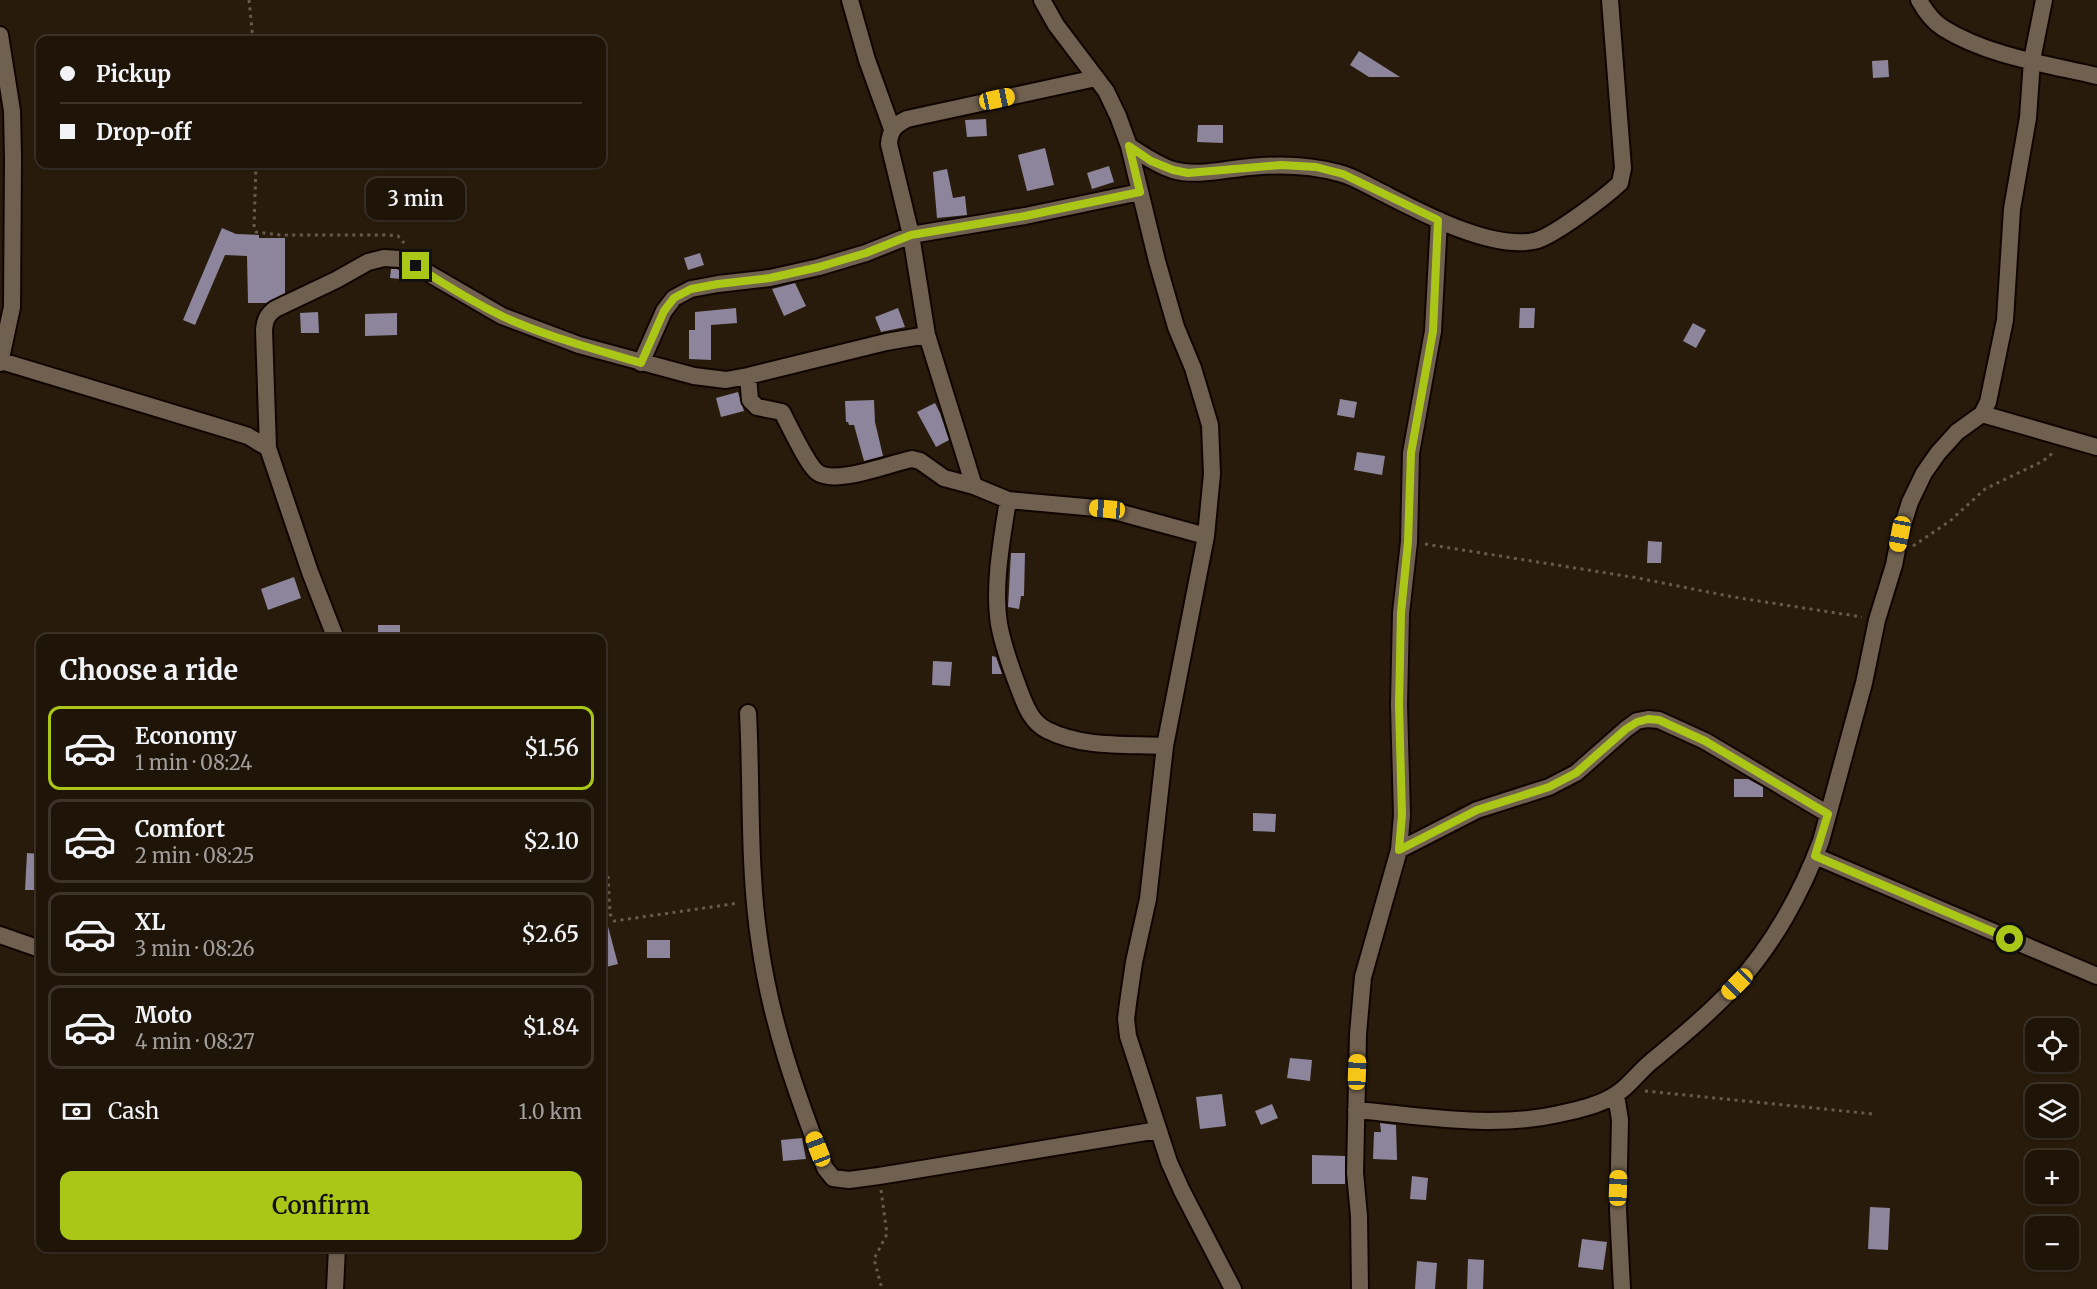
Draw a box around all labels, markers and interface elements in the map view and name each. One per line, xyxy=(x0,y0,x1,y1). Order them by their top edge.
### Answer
text: Pickup xyxy=(96,60,171,88)
car xyxy=(978,86,1016,112)
text: Drop-off xyxy=(96,118,191,146)
callout: 3 min xyxy=(366,179,466,221)
text: 3 min xyxy=(387,186,444,211)
route end xyxy=(402,252,429,279)
car xyxy=(1088,498,1126,520)
car xyxy=(1888,515,1912,553)
text: Choose a ride xyxy=(60,653,238,687)
icon: car xyxy=(63,721,117,775)
text: Economy xyxy=(135,722,236,750)
text: $1.56 xyxy=(524,734,579,762)
text: 1 min · 08:24 xyxy=(135,750,252,775)
icon: car xyxy=(63,814,117,868)
text: Comfort xyxy=(135,815,225,843)
text: $2.10 xyxy=(523,827,579,855)
text: 2 min · 08:25 xyxy=(135,843,254,868)
icon: car xyxy=(63,907,117,961)
text: XL xyxy=(135,908,165,936)
text: $2.65 xyxy=(521,920,579,948)
route start xyxy=(1996,925,2023,952)
text: 3 min · 08:26 xyxy=(135,936,255,961)
car xyxy=(1718,965,1756,1003)
icon: car xyxy=(63,1000,117,1054)
text: Moto xyxy=(135,1001,192,1029)
text: $1.84 xyxy=(523,1013,579,1041)
map controls xyxy=(2025,1018,2079,1270)
button: locate xyxy=(2025,1018,2079,1072)
text: 4 min · 08:27 xyxy=(135,1029,255,1054)
car xyxy=(1347,1054,1367,1090)
button: layers xyxy=(2025,1084,2079,1138)
icon: cash xyxy=(60,1095,93,1128)
text: Cash xyxy=(108,1097,159,1125)
text: 1.0 km xyxy=(518,1099,582,1124)
car xyxy=(803,1129,833,1169)
button: + xyxy=(2025,1150,2079,1204)
car xyxy=(1608,1170,1628,1206)
button: Confirm xyxy=(60,1171,582,1240)
button: − xyxy=(2025,1216,2079,1270)

